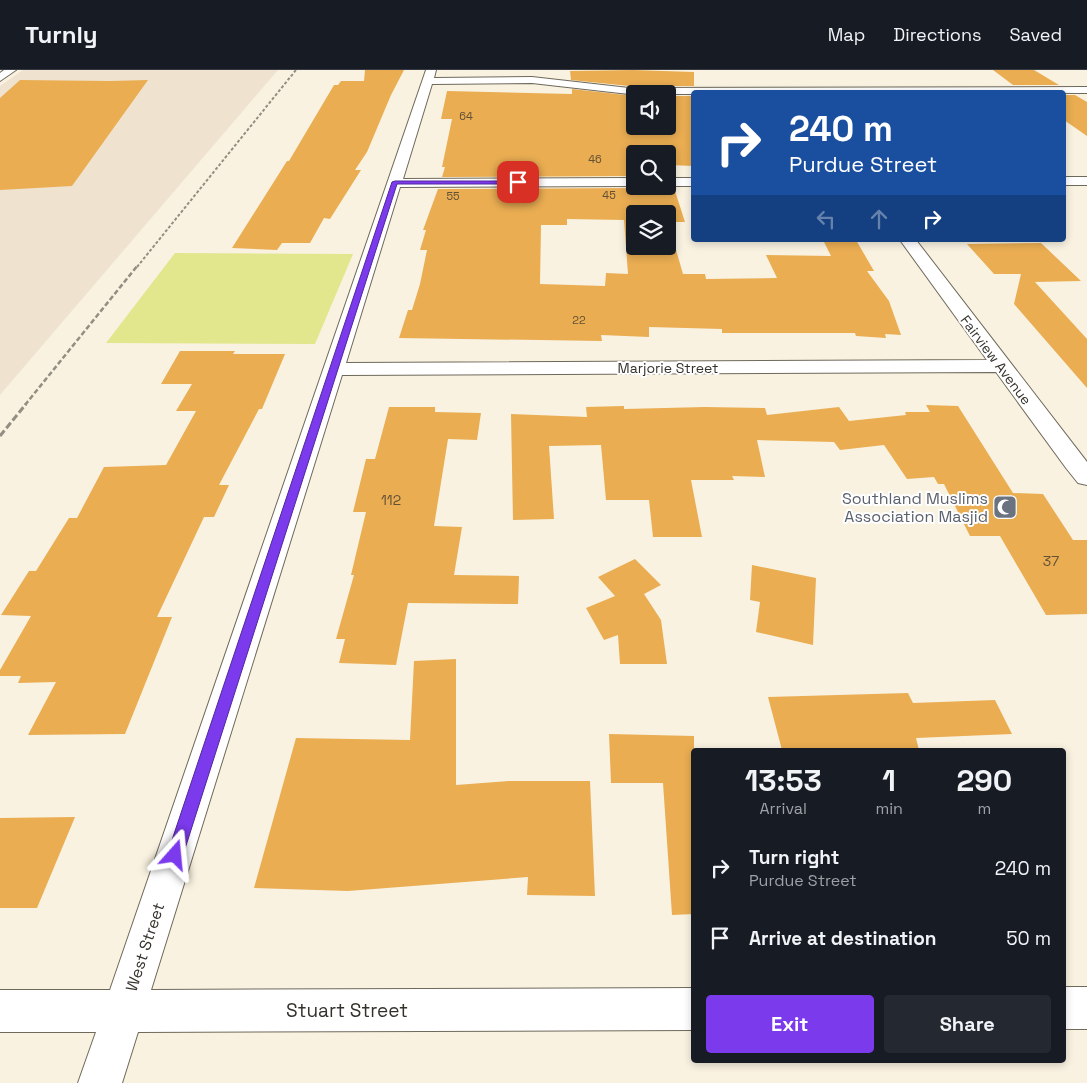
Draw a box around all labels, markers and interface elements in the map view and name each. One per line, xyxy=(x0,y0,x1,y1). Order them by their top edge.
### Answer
text: Turnly xyxy=(25,19,98,50)
text: Map xyxy=(828,23,865,46)
text: Directions xyxy=(893,23,982,46)
text: Saved xyxy=(1010,23,1062,46)
map controls xyxy=(626,85,676,255)
button: sound xyxy=(626,85,676,135)
text: 240 m xyxy=(789,107,893,151)
house number: 64 xyxy=(459,109,473,123)
icon: right xyxy=(706,110,771,175)
button: search xyxy=(626,145,676,195)
text: Purdue Street xyxy=(789,150,937,178)
house number: 46 xyxy=(588,152,602,166)
pin xyxy=(497,161,539,203)
icon: arrive xyxy=(504,168,532,196)
house number: 45 xyxy=(602,188,616,202)
house number: 55 xyxy=(446,189,460,203)
button: layers xyxy=(626,205,676,255)
icon: left xyxy=(812,205,840,233)
icon: ahead xyxy=(865,205,893,233)
icon: right xyxy=(918,205,946,233)
street label: Fairview Avenue xyxy=(956,312,1036,408)
house number: 22 xyxy=(572,313,586,327)
street label: Marjorie Street xyxy=(618,359,718,377)
place label: Southland Muslims Association Masjid xyxy=(842,488,988,527)
house number: 112 xyxy=(381,491,401,509)
mosque icon: Southland Muslims Association Masjid xyxy=(992,494,1018,520)
house number: 37 xyxy=(1043,552,1059,570)
text: 13:53 xyxy=(745,761,822,800)
text: 1 xyxy=(882,761,896,800)
text: 290 xyxy=(957,761,1012,800)
text: Arrival xyxy=(759,798,807,819)
text: min xyxy=(875,798,903,819)
text: m xyxy=(978,798,991,819)
position arrow xyxy=(148,828,200,880)
text: Turn right xyxy=(749,845,839,870)
icon: right xyxy=(706,854,734,882)
text: 240 m xyxy=(995,856,1051,881)
text: Purdue Street xyxy=(749,870,857,891)
street label: West Street xyxy=(121,900,169,994)
icon: arrive xyxy=(706,924,734,952)
text: Arrive at destination xyxy=(749,926,937,951)
text: 50 m xyxy=(1006,926,1051,951)
button: Exit xyxy=(706,995,874,1053)
button: Share xyxy=(884,995,1051,1053)
street label: Stuart Street xyxy=(286,998,408,1023)

